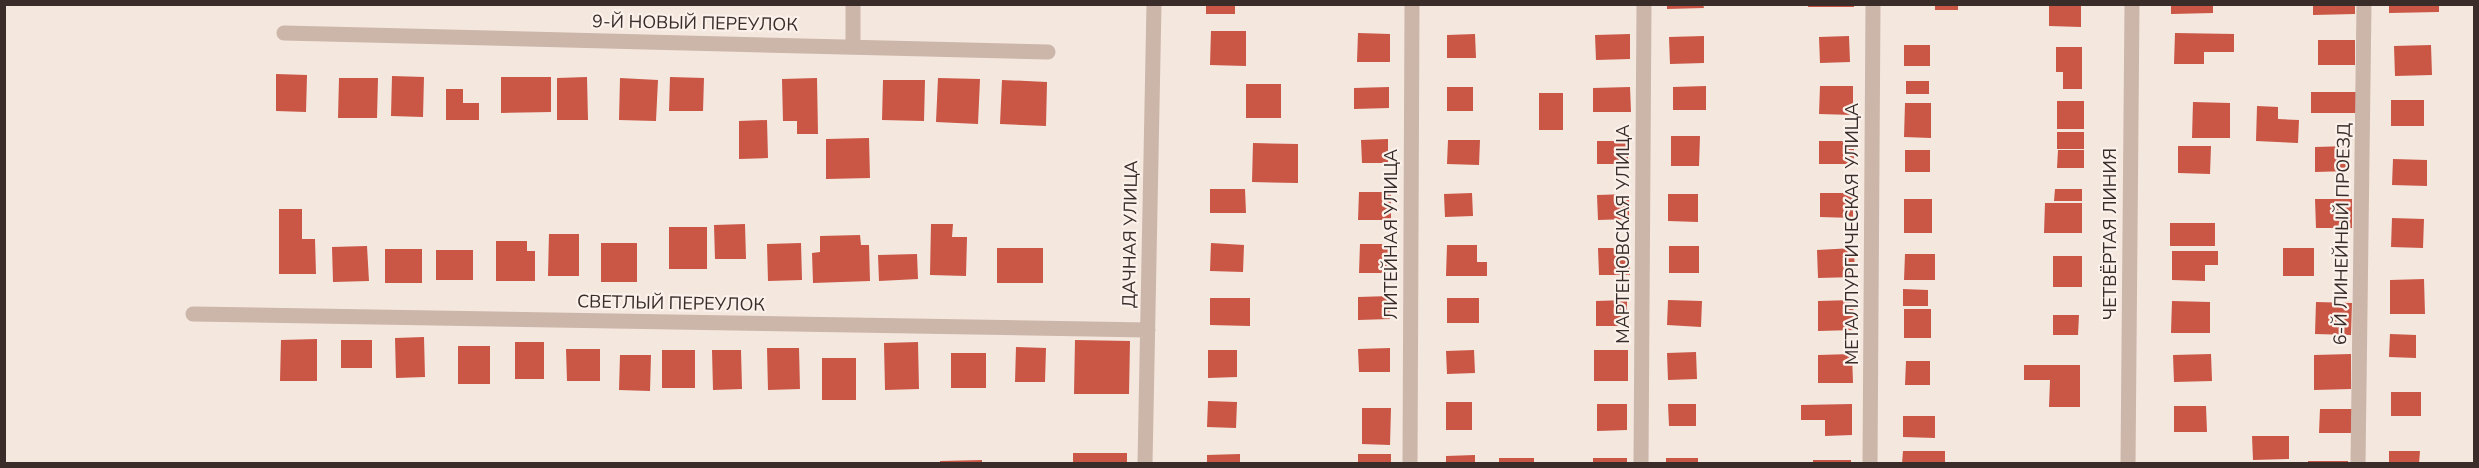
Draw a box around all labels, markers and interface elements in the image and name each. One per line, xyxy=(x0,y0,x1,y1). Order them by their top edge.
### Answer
street label: 9-Й НОВЫЙ ПЕРЕУЛОК xyxy=(592,9,798,37)
street label: МЕТАЛЛУРГИЧЕСКАЯ УЛИЦА xyxy=(1840,103,1864,365)
street label: 6-Й ЛИНЕЙНЫЙ ПРОЕЗД xyxy=(2328,123,2356,345)
street label: МАРТЕНОВСКАЯ УЛИЦА xyxy=(1611,124,1635,344)
street label: ЧЕТВЁРТАЯ ЛИНИЯ xyxy=(2098,148,2122,320)
street label: ЛИТЕЙНАЯ УЛИЦА xyxy=(1379,149,1403,319)
street label: ДАЧНАЯ УЛИЦА xyxy=(1117,160,1143,308)
street label: СВЕТЛЫЙ ПЕРЕУЛОК xyxy=(577,289,766,317)

